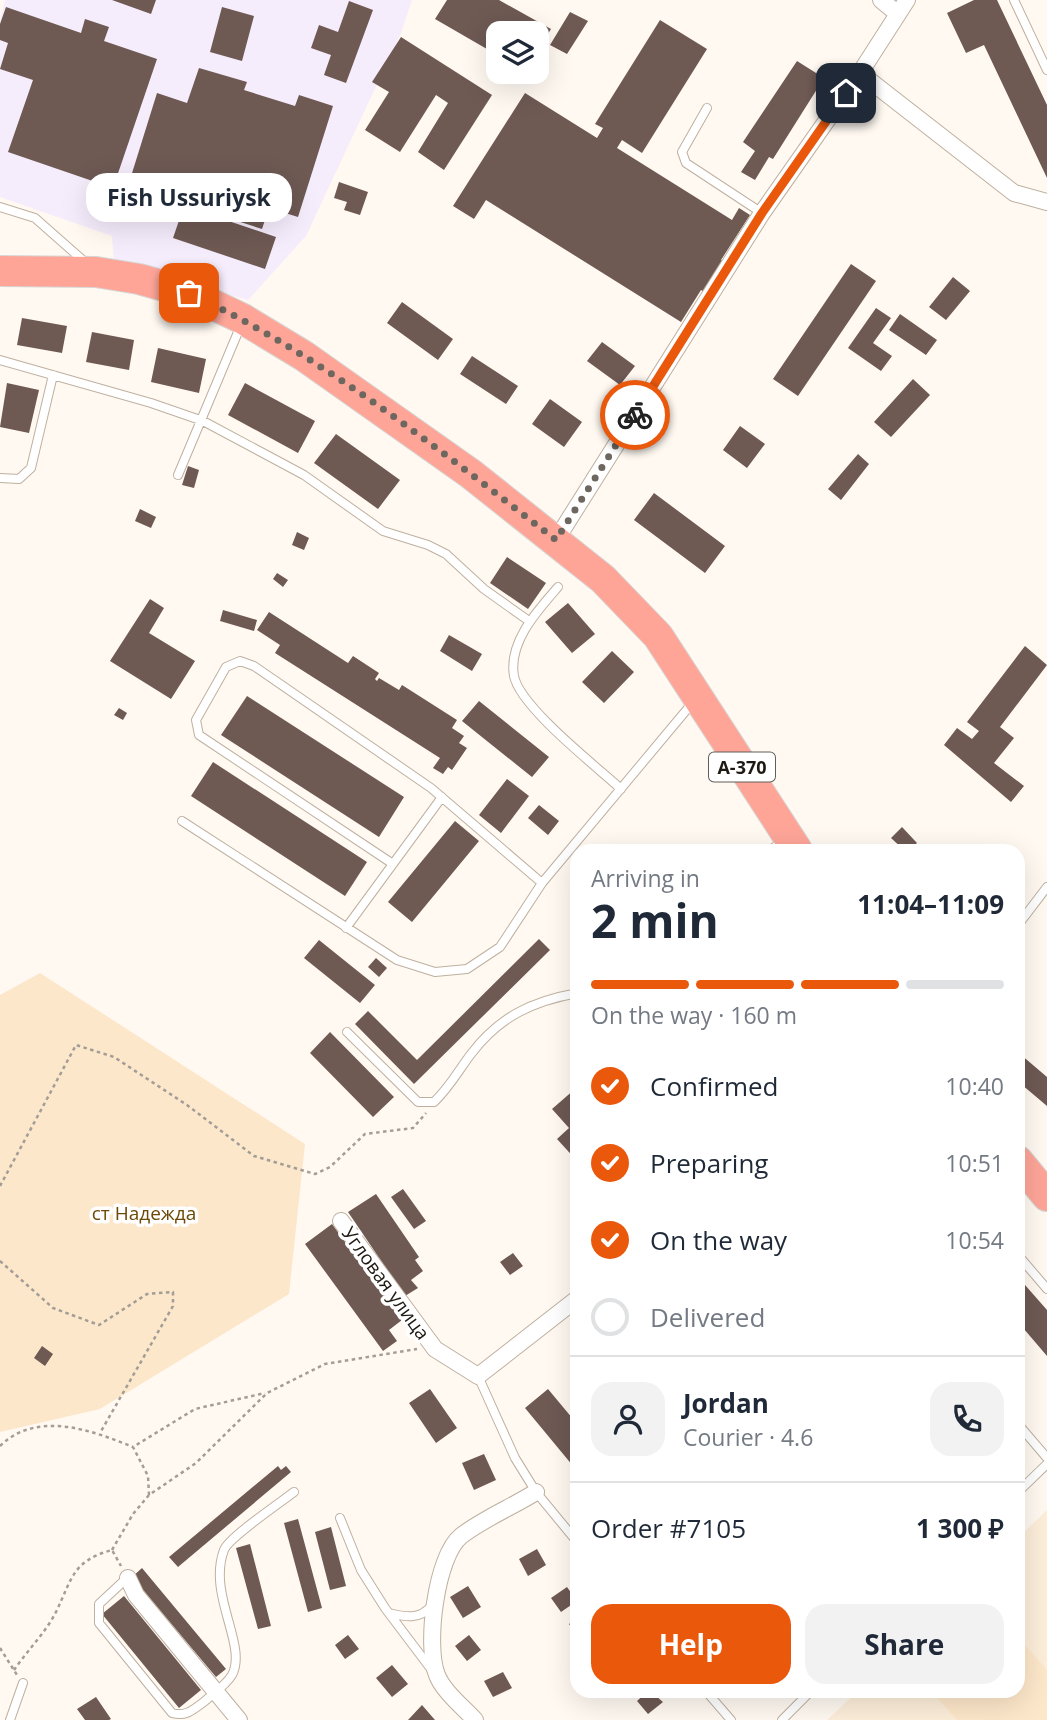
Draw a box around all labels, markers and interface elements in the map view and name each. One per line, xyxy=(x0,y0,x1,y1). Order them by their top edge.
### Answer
map controls xyxy=(486,21,549,84)
button: layers xyxy=(486,21,549,84)
pin xyxy=(816,63,876,123)
icon: home xyxy=(827,74,865,112)
callout: Fish Ussuriysk xyxy=(86,174,292,223)
text: Fish Ussuriysk xyxy=(107,181,271,213)
pin xyxy=(159,263,219,323)
icon: bag xyxy=(170,274,208,312)
courier xyxy=(600,380,670,450)
icon: bike xyxy=(616,396,654,434)
road number: А-370 xyxy=(709,752,775,782)
text: Arriving in xyxy=(591,862,700,894)
text: 11:04–11:09 xyxy=(857,886,1004,922)
text: 2 min xyxy=(591,889,719,951)
text: On the way · 160 m xyxy=(591,999,797,1031)
icon: check xyxy=(591,1067,629,1105)
text: Confirmed xyxy=(650,1068,778,1104)
text: 10:40 xyxy=(945,1070,1004,1102)
icon: check xyxy=(591,1144,629,1182)
text: Preparing xyxy=(650,1145,768,1181)
text: 10:51 xyxy=(945,1147,1004,1179)
park label: ст Надежда xyxy=(92,1200,196,1226)
street label: Угловая улица xyxy=(336,1221,436,1345)
icon: check xyxy=(591,1221,629,1259)
text: On the way xyxy=(650,1222,787,1258)
text: 10:54 xyxy=(945,1224,1004,1256)
text: Delivered xyxy=(650,1299,765,1335)
button: person xyxy=(591,1382,665,1456)
button: phone xyxy=(930,1382,1004,1456)
text: Jordan xyxy=(683,1385,769,1421)
text: Courier · 4.6 xyxy=(683,1421,813,1453)
text: Order #7105 xyxy=(591,1510,746,1546)
text: 1 300 ₽ xyxy=(916,1510,1004,1546)
button: Help xyxy=(591,1604,791,1684)
button: Share xyxy=(805,1604,1004,1684)

